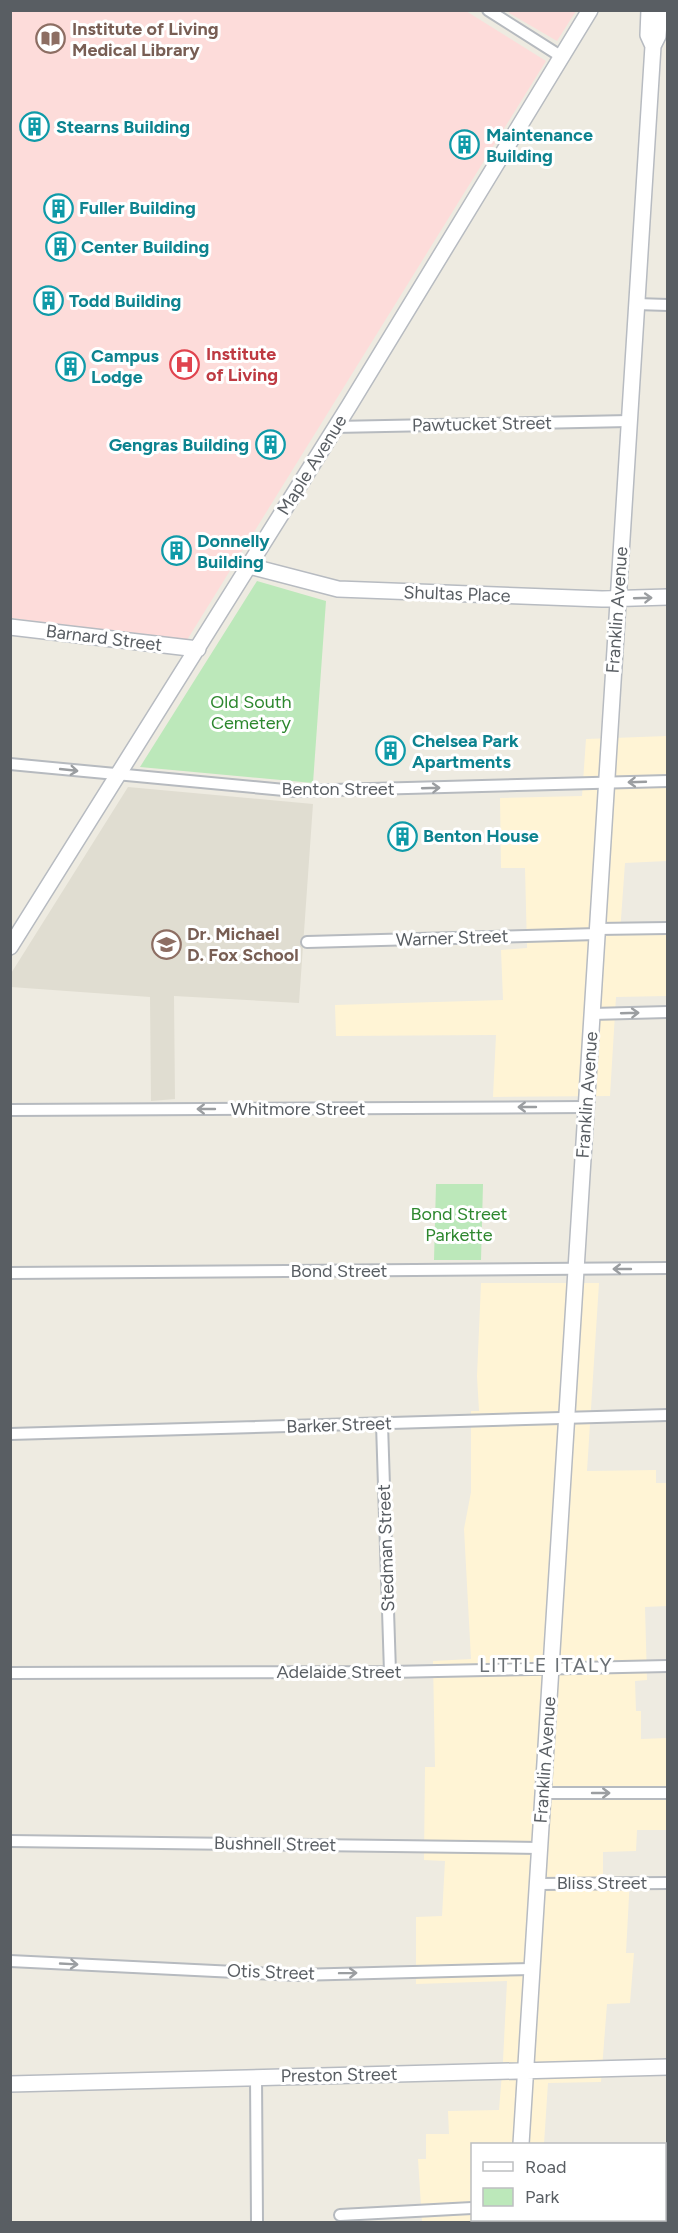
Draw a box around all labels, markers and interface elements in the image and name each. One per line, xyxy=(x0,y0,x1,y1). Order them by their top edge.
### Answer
place label: Institute of Living Medical Library xyxy=(72,18,219,61)
library icon: Institute of Living Medical Library xyxy=(35,23,67,55)
building icon: Stearns Building xyxy=(19,111,51,143)
place label: Stearns Building xyxy=(56,116,190,138)
place label: Maintenance Building xyxy=(486,124,593,167)
building icon: Maintenance Building xyxy=(449,129,481,161)
building icon: Fuller Building xyxy=(42,192,74,224)
place label: Fuller Building xyxy=(79,197,196,219)
building icon: Center Building xyxy=(44,231,76,263)
place label: Center Building xyxy=(81,236,209,258)
building icon: Todd Building xyxy=(32,285,64,317)
place label: Todd Building xyxy=(69,290,181,312)
place label: Institute of Living xyxy=(206,343,278,386)
place label: Campus Lodge xyxy=(91,345,159,388)
hospital icon: Institute of Living xyxy=(169,348,201,380)
building icon: Campus Lodge xyxy=(54,350,86,382)
street label: Maple Avenue xyxy=(272,411,352,519)
street label: Pawtucket Street xyxy=(412,412,552,436)
building icon: Gengras Building xyxy=(254,429,286,461)
place label: Gengras Building xyxy=(109,434,249,456)
place label: Donnelly Building xyxy=(197,530,270,573)
building icon: Donnelly Building xyxy=(160,535,192,567)
street label: Franklin Avenue xyxy=(602,546,632,674)
street label: Shultas Place xyxy=(403,581,511,607)
one-way arrow xyxy=(632,592,652,603)
street label: Barnard Street xyxy=(45,620,164,656)
park label: Old South Cemetery xyxy=(210,691,292,734)
place label: Chelsea Park Apartments xyxy=(412,730,519,773)
building icon: Chelsea Park Apartments xyxy=(375,735,407,767)
one-way arrow xyxy=(58,765,78,776)
one-way arrow xyxy=(627,776,647,788)
street label: Benton Street xyxy=(282,778,395,800)
one-way arrow xyxy=(420,782,440,793)
building icon: Benton House xyxy=(386,820,418,852)
place label: Benton House xyxy=(423,825,539,847)
place label: Dr. Michael D. Fox School xyxy=(187,923,299,966)
street label: Warner Street xyxy=(395,925,509,951)
school or university icon: Dr. Michael D. Fox School xyxy=(150,928,182,960)
one-way arrow xyxy=(619,1007,639,1019)
street label: Franklin Avenue xyxy=(572,1031,602,1159)
street label: Whitmore Street xyxy=(231,1098,366,1120)
one-way arrow xyxy=(518,1101,538,1113)
one-way arrow xyxy=(197,1103,217,1115)
park label: Bond Street Parkette xyxy=(411,1203,508,1246)
street label: Bond Street xyxy=(291,1260,388,1282)
one-way arrow xyxy=(612,1263,632,1275)
street label: Barker Street xyxy=(286,1412,392,1438)
street label: Stedman Street xyxy=(373,1484,399,1612)
district label: LITTLE ITALY xyxy=(479,1653,613,1677)
street label: Adelaide Street xyxy=(277,1661,402,1683)
street label: Franklin Avenue xyxy=(530,1696,560,1824)
one-way arrow xyxy=(591,1787,611,1799)
street label: Bushnell Street xyxy=(214,1832,336,1856)
street label: Bliss Street xyxy=(557,1872,648,1894)
one-way arrow xyxy=(58,1958,78,1969)
street label: Otis Street xyxy=(227,1959,316,1985)
one-way arrow xyxy=(337,1968,357,1979)
street label: Preston Street xyxy=(280,2063,398,2087)
legend xyxy=(471,2143,666,2221)
text: Road xyxy=(525,2156,566,2178)
text: Park xyxy=(525,2186,560,2208)

